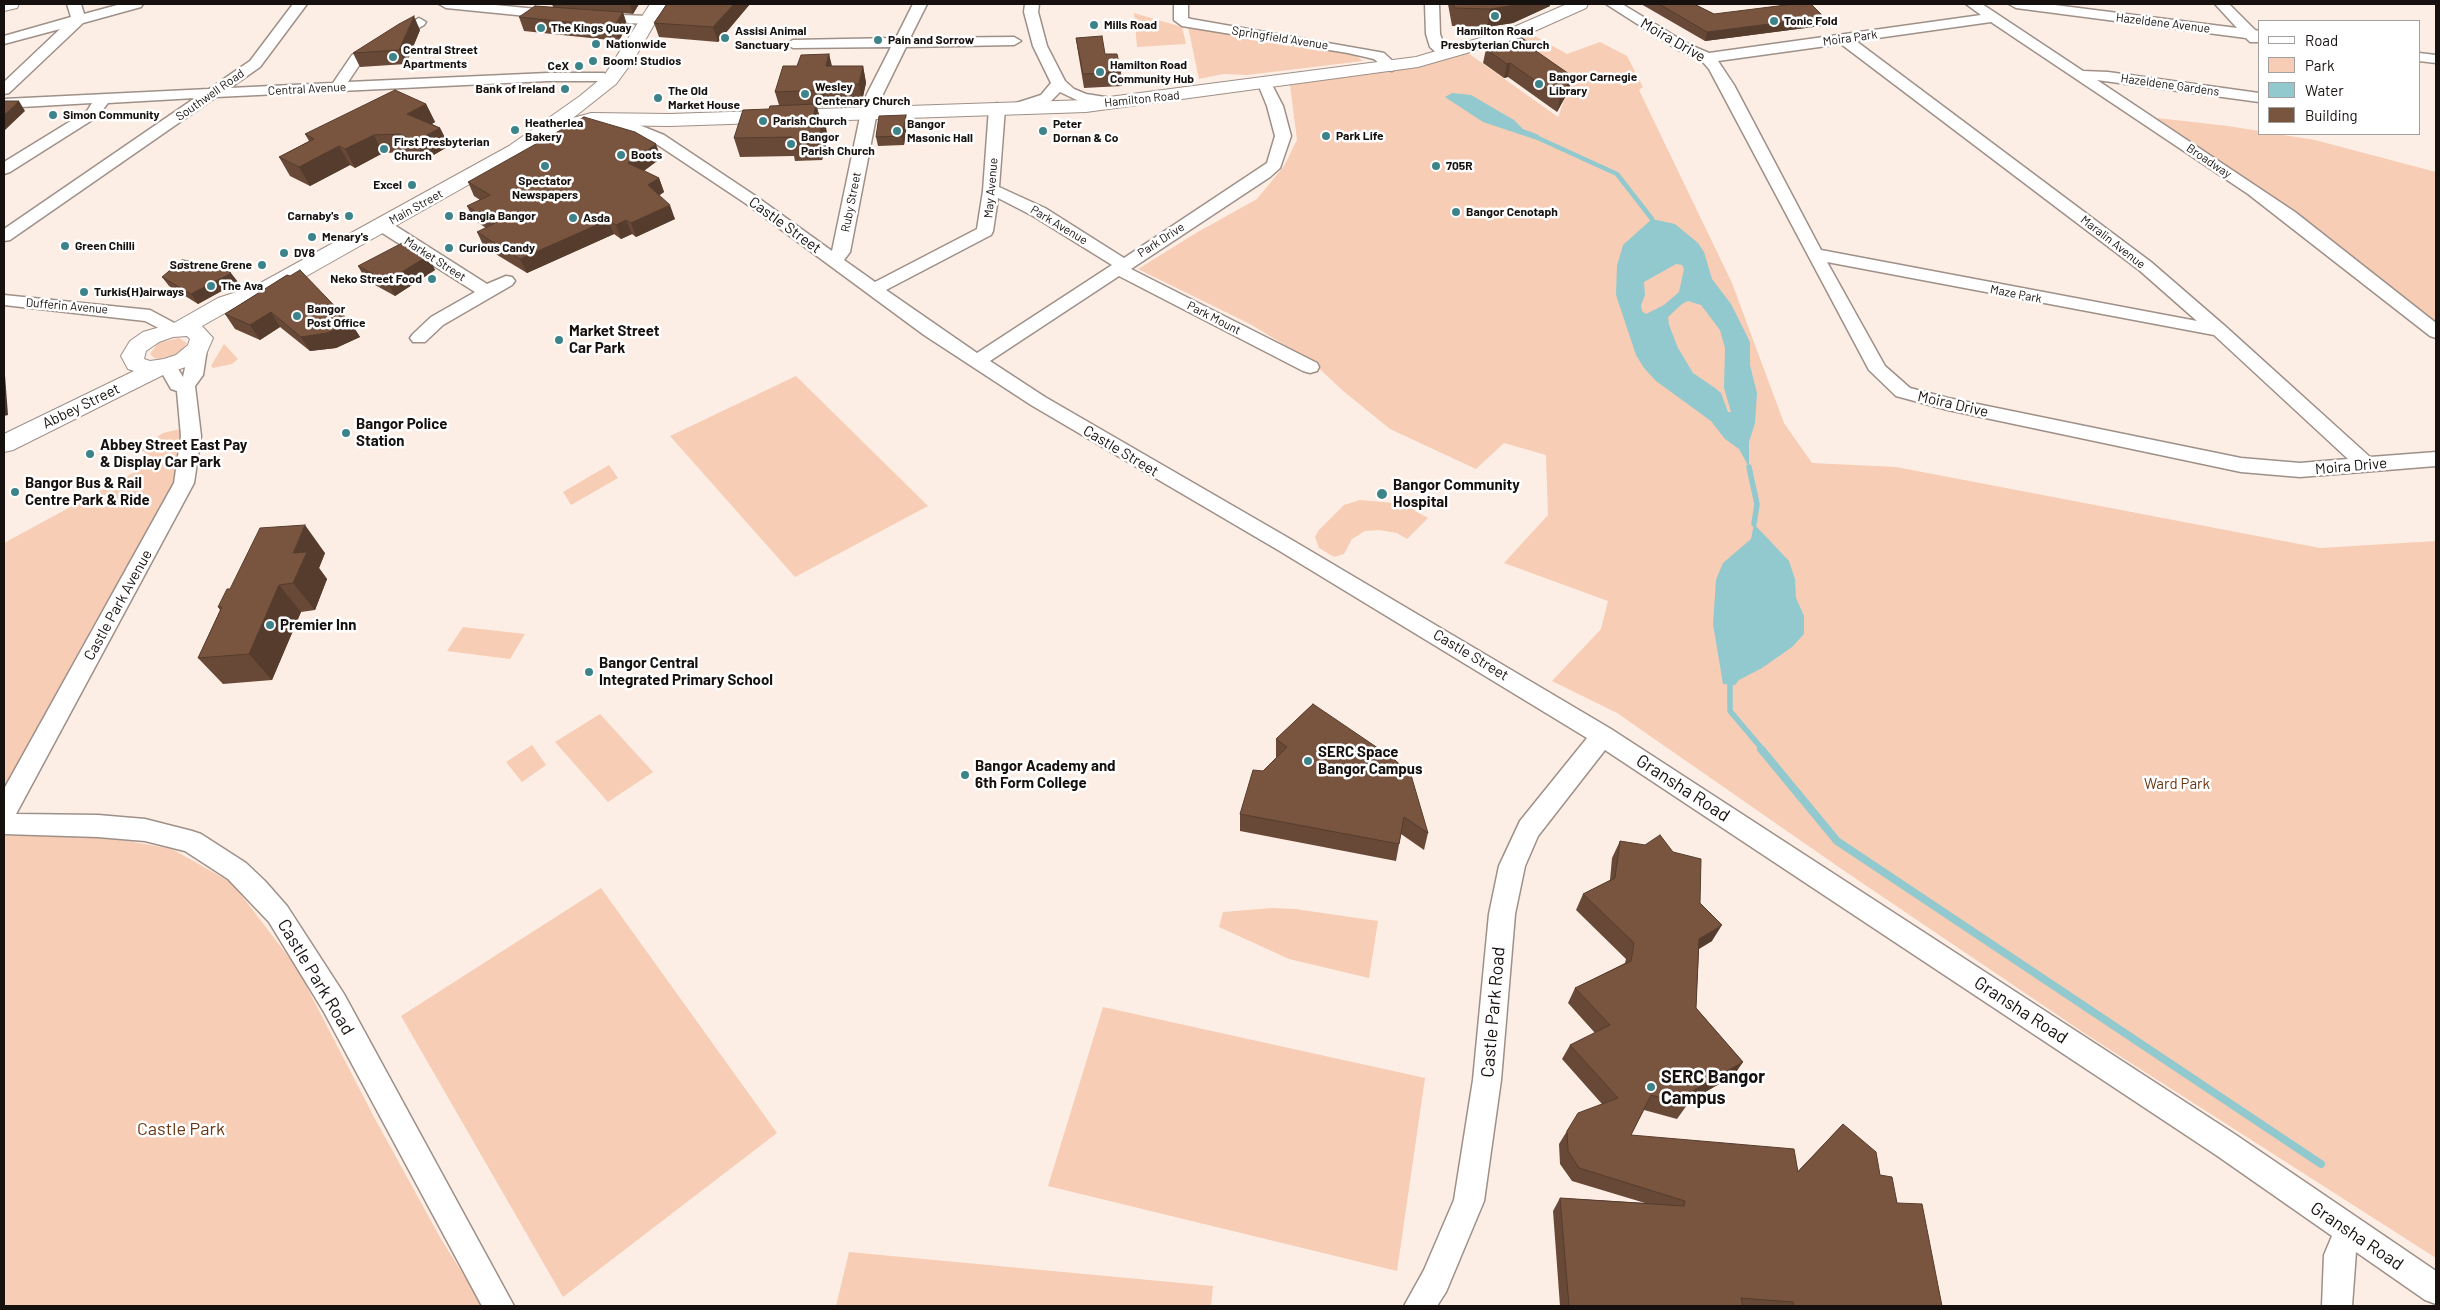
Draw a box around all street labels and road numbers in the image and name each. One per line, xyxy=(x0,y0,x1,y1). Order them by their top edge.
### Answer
street label: Hazeldene Avenue xyxy=(2115,10,2211,36)
street label: Moira Drive xyxy=(1637,14,1709,66)
street label: Springfield Avenue xyxy=(1231,23,1329,53)
street label: Moira Park xyxy=(1822,27,1878,49)
street label: Southwell Road xyxy=(173,66,247,124)
street label: Hazeldene Gardens xyxy=(2120,71,2220,99)
street label: Central Avenue xyxy=(268,80,346,98)
street label: Hamilton Road xyxy=(1104,88,1180,110)
street label: Broadway xyxy=(2184,141,2234,181)
street label: May Avenue xyxy=(981,157,1001,219)
street label: Ruby Street xyxy=(838,171,864,233)
street label: Main Street xyxy=(387,186,445,228)
street label: Castle Street xyxy=(745,193,825,257)
street label: Park Avenue xyxy=(1028,202,1090,248)
street label: Maralin Avenue xyxy=(2078,212,2148,272)
street label: Park Drive xyxy=(1135,220,1187,260)
street label: Market Street xyxy=(401,234,469,284)
street label: Maze Park xyxy=(1989,282,2043,306)
street label: Dufferin Avenue xyxy=(25,295,109,317)
street label: Park Mount xyxy=(1185,298,1243,338)
street label: Abbey Street xyxy=(39,379,123,433)
street label: Moira Drive xyxy=(1916,387,1990,421)
street label: Castle Street xyxy=(1080,421,1162,481)
street label: Moira Drive xyxy=(2314,454,2388,478)
street label: Castle Park Avenue xyxy=(80,546,156,664)
street label: Castle Street xyxy=(1430,625,1512,685)
street label: Gransha Road xyxy=(1632,750,1734,826)
street label: Castle Park Road xyxy=(273,915,359,1039)
street label: Castle Park Road xyxy=(1477,946,1509,1078)
street label: Gransha Road xyxy=(1970,972,2072,1048)
street label: Gransha Road xyxy=(2306,1197,2408,1275)

